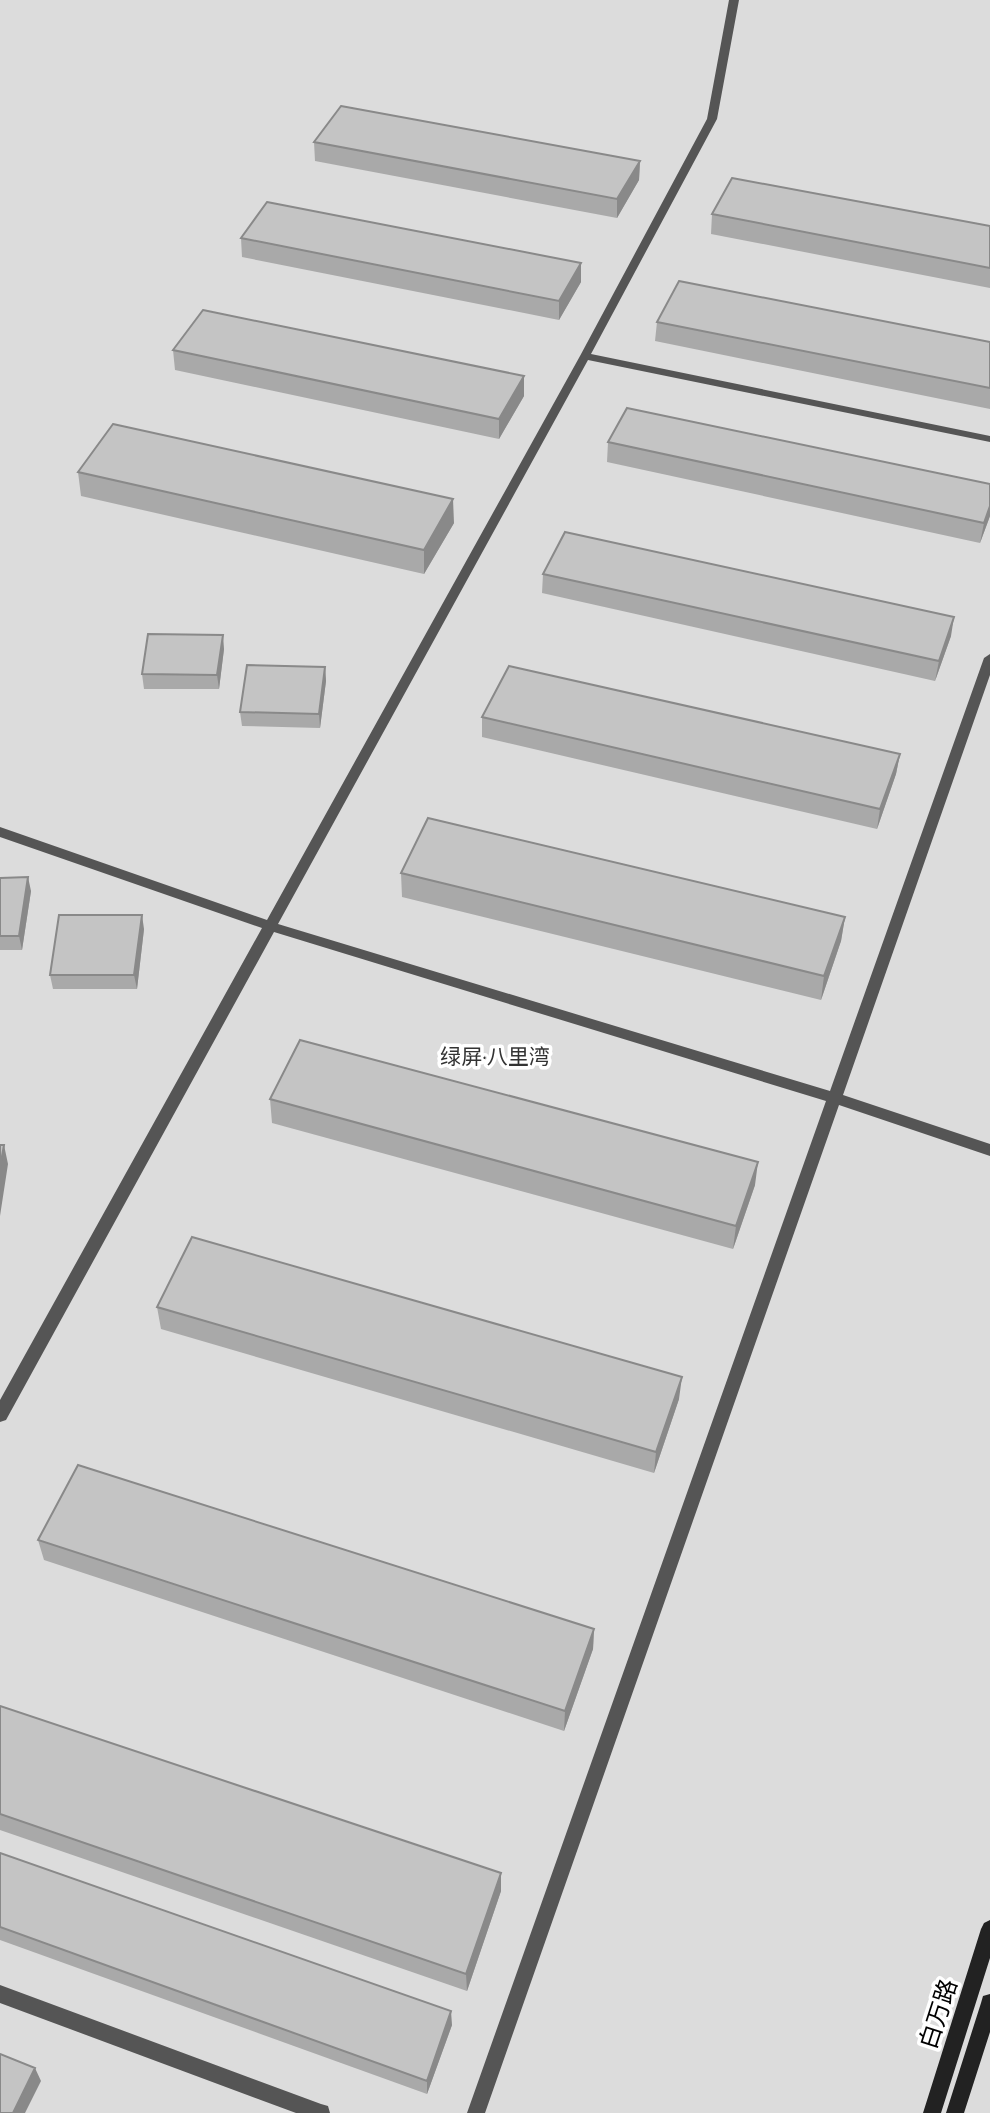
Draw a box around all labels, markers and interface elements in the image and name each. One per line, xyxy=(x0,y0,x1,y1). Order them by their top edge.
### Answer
park label: 绿屏·八里湾 xyxy=(440,1043,550,1070)
street label: 白万路 xyxy=(912,1975,964,2053)

